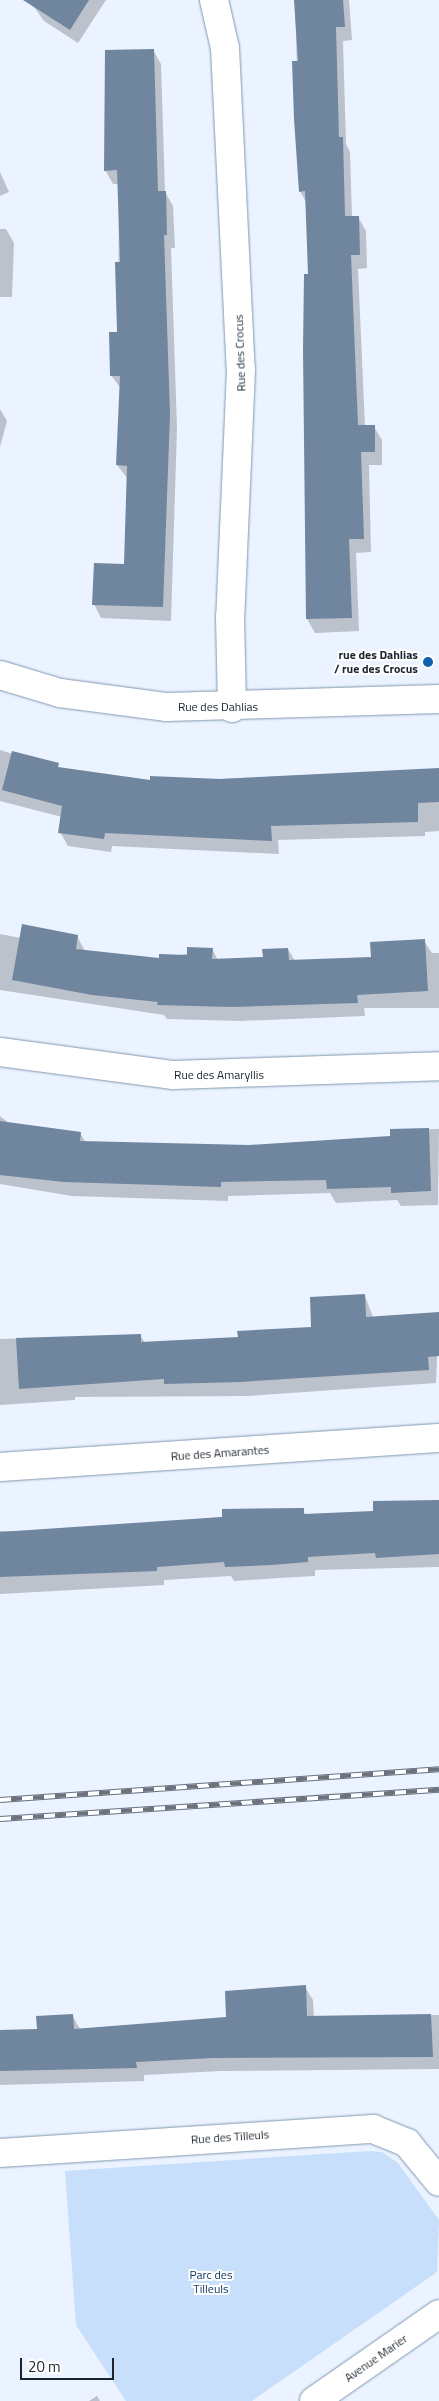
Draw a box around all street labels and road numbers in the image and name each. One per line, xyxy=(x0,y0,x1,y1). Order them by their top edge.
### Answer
street label: Rue des Crocus xyxy=(231,314,249,392)
street label: Rue des Dahlias xyxy=(178,700,258,714)
street label: Rue des Amaryllis xyxy=(174,1068,264,1082)
street label: Rue des Amarantes xyxy=(170,1442,270,1464)
street label: Rue des Tilleuls xyxy=(190,2127,270,2147)
street label: Avenue Marier xyxy=(342,2331,410,2385)

